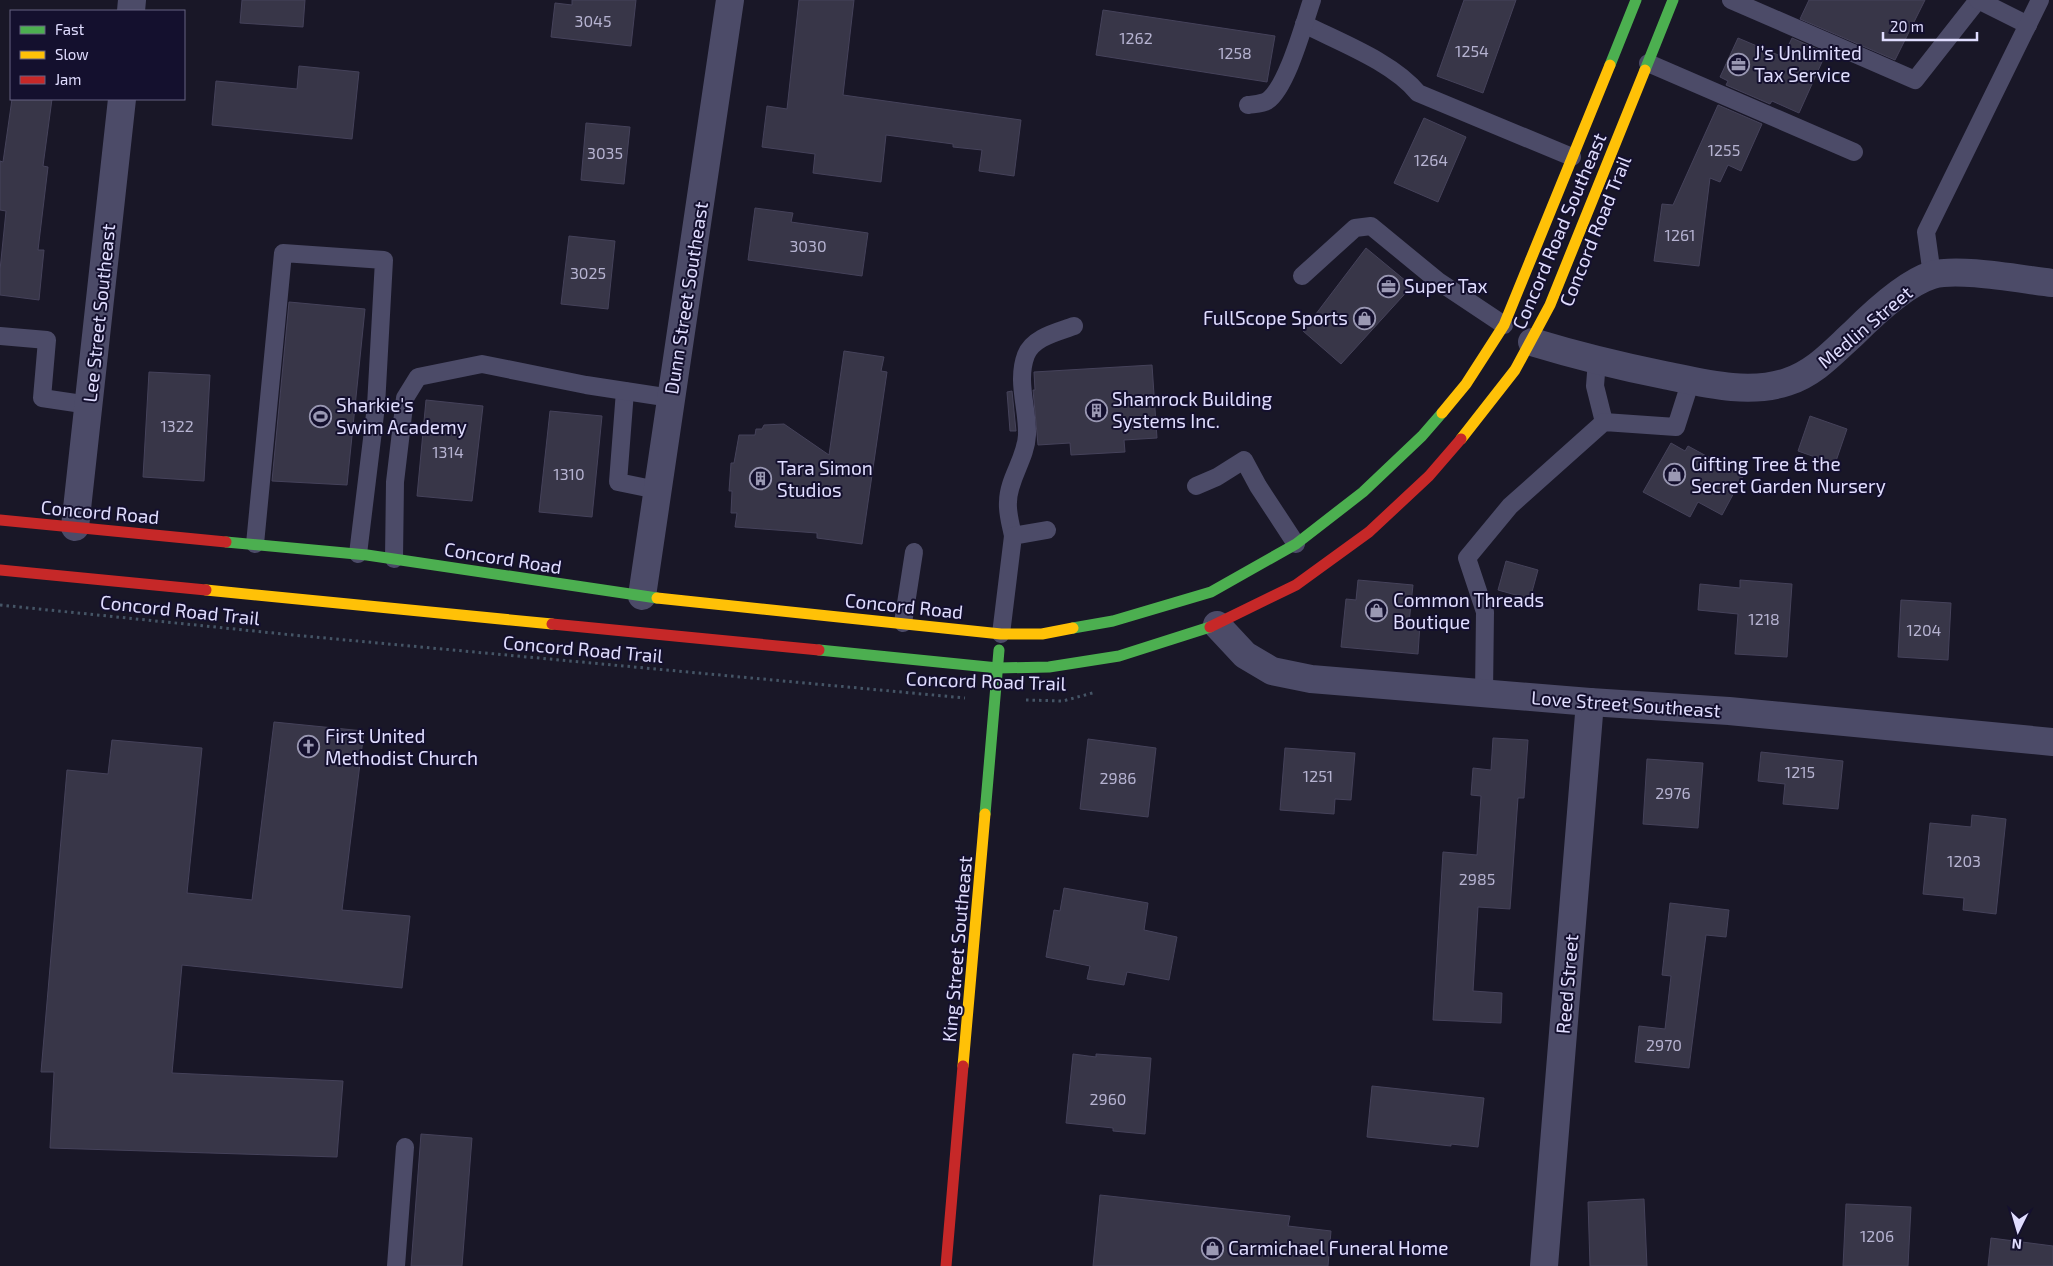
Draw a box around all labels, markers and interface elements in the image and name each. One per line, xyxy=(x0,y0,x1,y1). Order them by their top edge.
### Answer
legend xyxy=(10,10,185,100)
scale bar xyxy=(1883,10,1977,42)
house number: 3045 xyxy=(575,11,611,30)
text: 20 m xyxy=(1890,17,1924,35)
text: Fast xyxy=(55,20,85,38)
house number: 1262 xyxy=(1119,28,1153,47)
house number: 1254 xyxy=(1455,41,1489,60)
place label: J’s Unlimited Tax Service xyxy=(1754,41,1862,86)
house number: 1258 xyxy=(1218,43,1252,62)
text: Slow xyxy=(55,45,89,63)
office icon: J’s Unlimited Tax Service xyxy=(1726,52,1750,76)
text: Jam xyxy=(55,70,81,88)
street label: Concord Road Southeast xyxy=(1507,129,1610,333)
house number: 1255 xyxy=(1708,140,1740,159)
house number: 3035 xyxy=(587,143,623,162)
house number: 1264 xyxy=(1414,150,1448,169)
street label: Concord Road Trail xyxy=(1554,152,1635,309)
street label: Dunn Street Southeast xyxy=(659,200,712,396)
street label: Lee Street Southeast xyxy=(78,222,119,403)
house number: 1261 xyxy=(1665,225,1695,244)
house number: 3030 xyxy=(789,236,827,255)
house number: 3025 xyxy=(570,263,606,282)
office icon: Super Tax xyxy=(1376,274,1400,298)
place label: Super Tax xyxy=(1404,274,1487,297)
street label: Medlin Street xyxy=(1813,280,1917,373)
place label: FullScope Sports xyxy=(1203,306,1348,329)
shop icon: FullScope Sports xyxy=(1352,306,1376,330)
place label: Shamrock Building Systems Inc. xyxy=(1112,387,1273,432)
place label: Sharkie's Swim Academy xyxy=(336,393,467,438)
building icon: Shamrock Building Systems Inc. xyxy=(1084,398,1108,422)
sports icon: Sharkie's Swim Academy xyxy=(308,404,332,428)
house number: 1322 xyxy=(160,416,194,435)
house number: 1314 xyxy=(432,442,464,461)
place label: Gifting Tree & the Secret Garden Nursery xyxy=(1691,452,1886,497)
place label: Tara Simon Studios xyxy=(777,456,873,501)
shop icon: Gifting Tree & the Secret Garden Nursery xyxy=(1663,463,1687,487)
house number: 1310 xyxy=(553,464,585,483)
building icon: Tara Simon Studios xyxy=(749,467,773,491)
street label: Concord Road xyxy=(40,495,160,528)
street label: Concord Road xyxy=(443,537,564,578)
street label: Concord Road xyxy=(844,588,964,623)
place label: Common Threads Boutique xyxy=(1393,588,1544,633)
street label: Concord Road Trail xyxy=(99,590,261,629)
shop icon: Common Threads Boutique xyxy=(1365,599,1389,623)
house number: 1218 xyxy=(1748,609,1780,628)
house number: 1204 xyxy=(1907,620,1942,639)
street label: Concord Road Trail xyxy=(502,630,664,667)
street label: Concord Road Trail xyxy=(905,666,1067,695)
street label: Love Street Southeast xyxy=(1530,685,1722,722)
place label: First United Methodist Church xyxy=(325,724,478,769)
church icon: First United Methodist Church xyxy=(297,735,321,759)
house number: 1215 xyxy=(1785,762,1815,781)
house number: 1251 xyxy=(1303,766,1333,785)
house number: 2986 xyxy=(1099,768,1137,787)
house number: 2976 xyxy=(1655,783,1691,802)
house number: 1203 xyxy=(1947,851,1981,870)
street label: King Street Southeast xyxy=(937,855,976,1043)
house number: 2985 xyxy=(1459,869,1495,888)
street label: Reed Street xyxy=(1551,933,1582,1035)
house number: 2970 xyxy=(1646,1035,1682,1054)
house number: 2960 xyxy=(1090,1089,1126,1108)
north arrow xyxy=(1993,1206,2043,1256)
house number: 1206 xyxy=(1860,1226,1894,1245)
shop icon: Carmichael Funeral Home xyxy=(1200,1236,1224,1260)
place label: Carmichael Funeral Home xyxy=(1228,1236,1448,1259)
text: N xyxy=(2011,1236,2023,1253)

